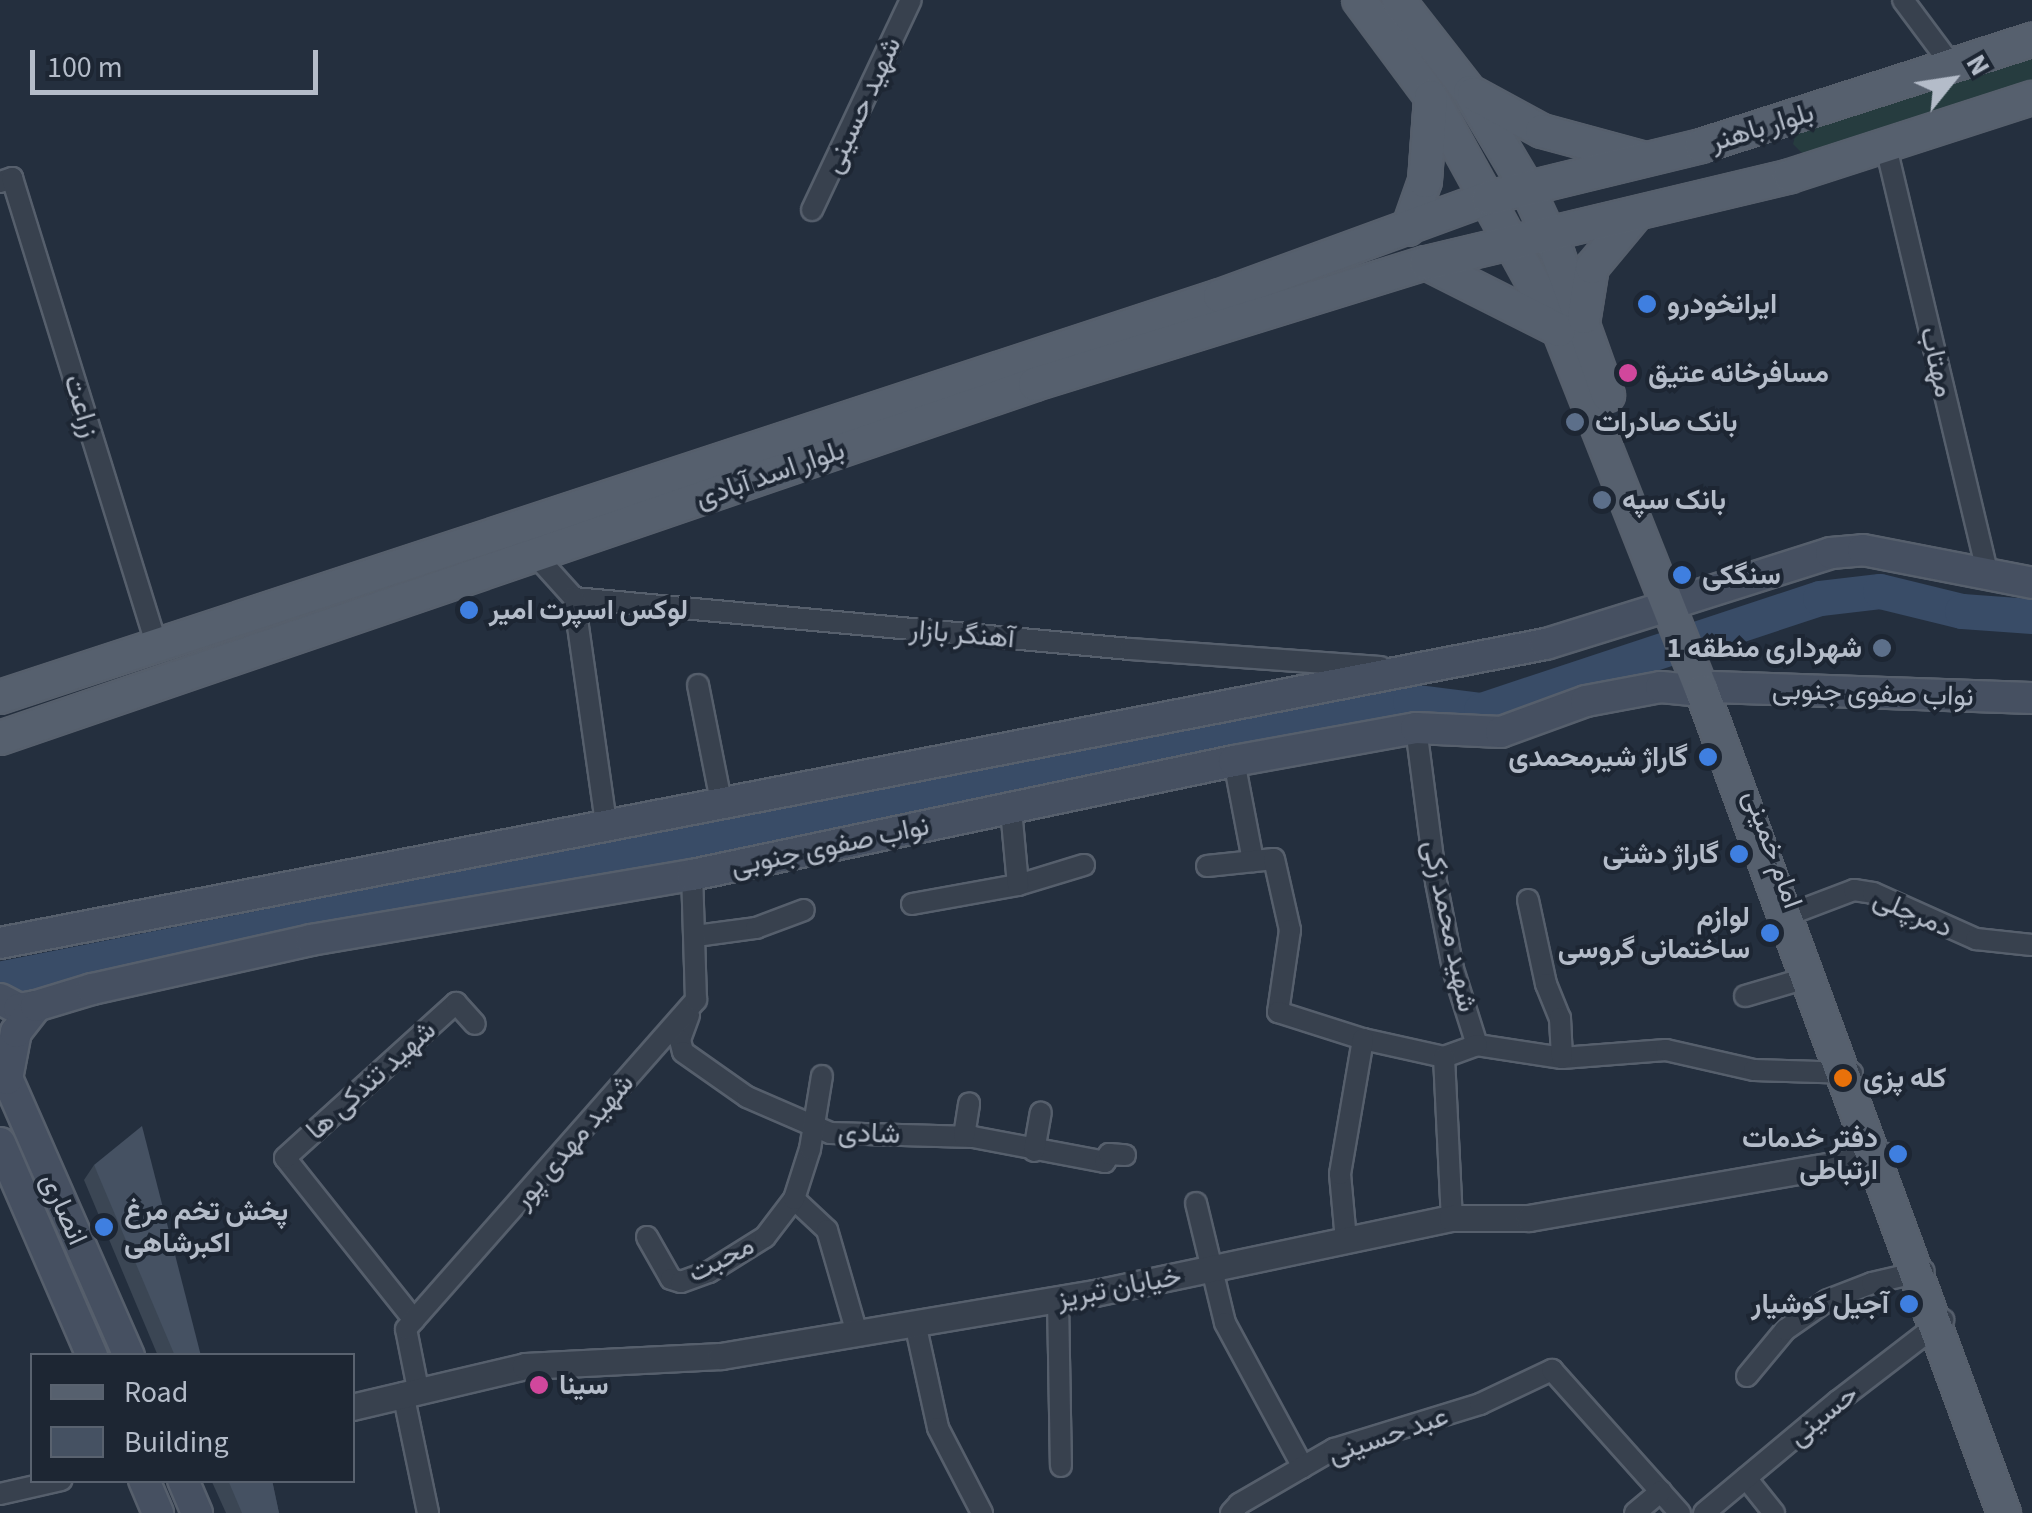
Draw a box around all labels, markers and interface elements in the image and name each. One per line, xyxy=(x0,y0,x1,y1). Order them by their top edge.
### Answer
scale bar xyxy=(35,30,322,92)
north arrow xyxy=(1902,30,2002,130)
street label: شهید حسینی xyxy=(816,31,908,179)
text: 100 m xyxy=(47,46,123,89)
text: N xyxy=(1956,47,2000,83)
street label: بلوار باهنر xyxy=(1706,95,1818,159)
place label: ایرانخودرو xyxy=(1667,287,1777,321)
marker: ایرانخودرو xyxy=(1636,293,1658,315)
street label: مهتاب xyxy=(1913,323,1961,401)
place label: مسافرخانه عتیق xyxy=(1648,356,1829,390)
marker: مسافرخانه عتیق xyxy=(1617,362,1639,384)
street label: زراعت xyxy=(57,371,107,441)
place label: بانک صادرات xyxy=(1595,405,1738,439)
marker: بانک صادرات xyxy=(1564,411,1586,433)
street label: بلوار اسد آبادی xyxy=(691,433,849,515)
place label: بانک سپه xyxy=(1622,483,1726,517)
marker: بانک سپه xyxy=(1591,489,1613,511)
place label: سنگکی xyxy=(1702,558,1781,592)
marker: سنگکی xyxy=(1671,564,1693,586)
place label: لوکس اسپرت امیر xyxy=(489,593,688,627)
marker: لوکس اسپرت امیر xyxy=(458,599,480,621)
street label: آهنگر بازار xyxy=(908,613,1016,655)
place label: شهرداری منطقه 1 xyxy=(1667,631,1862,665)
marker: شهرداری منطقه 1 xyxy=(1871,637,1893,659)
street label: نواب صفوی جنوبی xyxy=(1772,673,1974,713)
place label: گاراژ شیرمحمدی xyxy=(1508,740,1688,774)
marker: گاراژ شیرمحمدی xyxy=(1697,746,1719,768)
street label: امام خمینی xyxy=(1736,785,1810,913)
street label: نواب صفوی جنوبی xyxy=(728,809,932,883)
street label: شهید محمد زکی xyxy=(1415,837,1485,1015)
place label: گاراژ دشتی xyxy=(1603,837,1719,871)
marker: گاراژ دشتی xyxy=(1728,843,1750,865)
street label: دمرچلی xyxy=(1868,881,1958,945)
place label: لوازم ساختمانی گروسی xyxy=(1558,900,1750,966)
marker: لوازم ساختمانی گروسی xyxy=(1759,922,1781,944)
street label: شهید تندکی ها xyxy=(299,1013,443,1147)
place label: کله پزی xyxy=(1863,1061,1946,1095)
street label: شهید مهدی پور xyxy=(505,1067,641,1215)
marker: کله پزی xyxy=(1832,1067,1854,1089)
street label: شادی xyxy=(837,1115,901,1151)
place label: دفتر خدمات ارتباطی xyxy=(1742,1121,1878,1187)
marker: دفتر خدمات ارتباطی xyxy=(1887,1143,1909,1165)
street label: انصاری xyxy=(33,1168,95,1250)
place label: پخش تخم مرغ اکبرشاهی xyxy=(124,1194,288,1260)
marker: پخش تخم مرغ اکبرشاهی xyxy=(93,1216,115,1238)
street label: محبت xyxy=(682,1228,760,1290)
street label: خیابان تبریز xyxy=(1054,1258,1184,1316)
place label: آجیل کوشیار xyxy=(1751,1287,1889,1321)
marker: آجیل کوشیار xyxy=(1898,1293,1920,1315)
legend xyxy=(30,1353,355,1483)
place label: سینا xyxy=(559,1368,609,1402)
text: Road xyxy=(124,1371,188,1414)
marker: سینا xyxy=(528,1374,550,1396)
street label: حسینی xyxy=(1781,1377,1865,1453)
street label: عبد حسینی xyxy=(1323,1399,1453,1471)
text: Building xyxy=(124,1421,229,1464)

